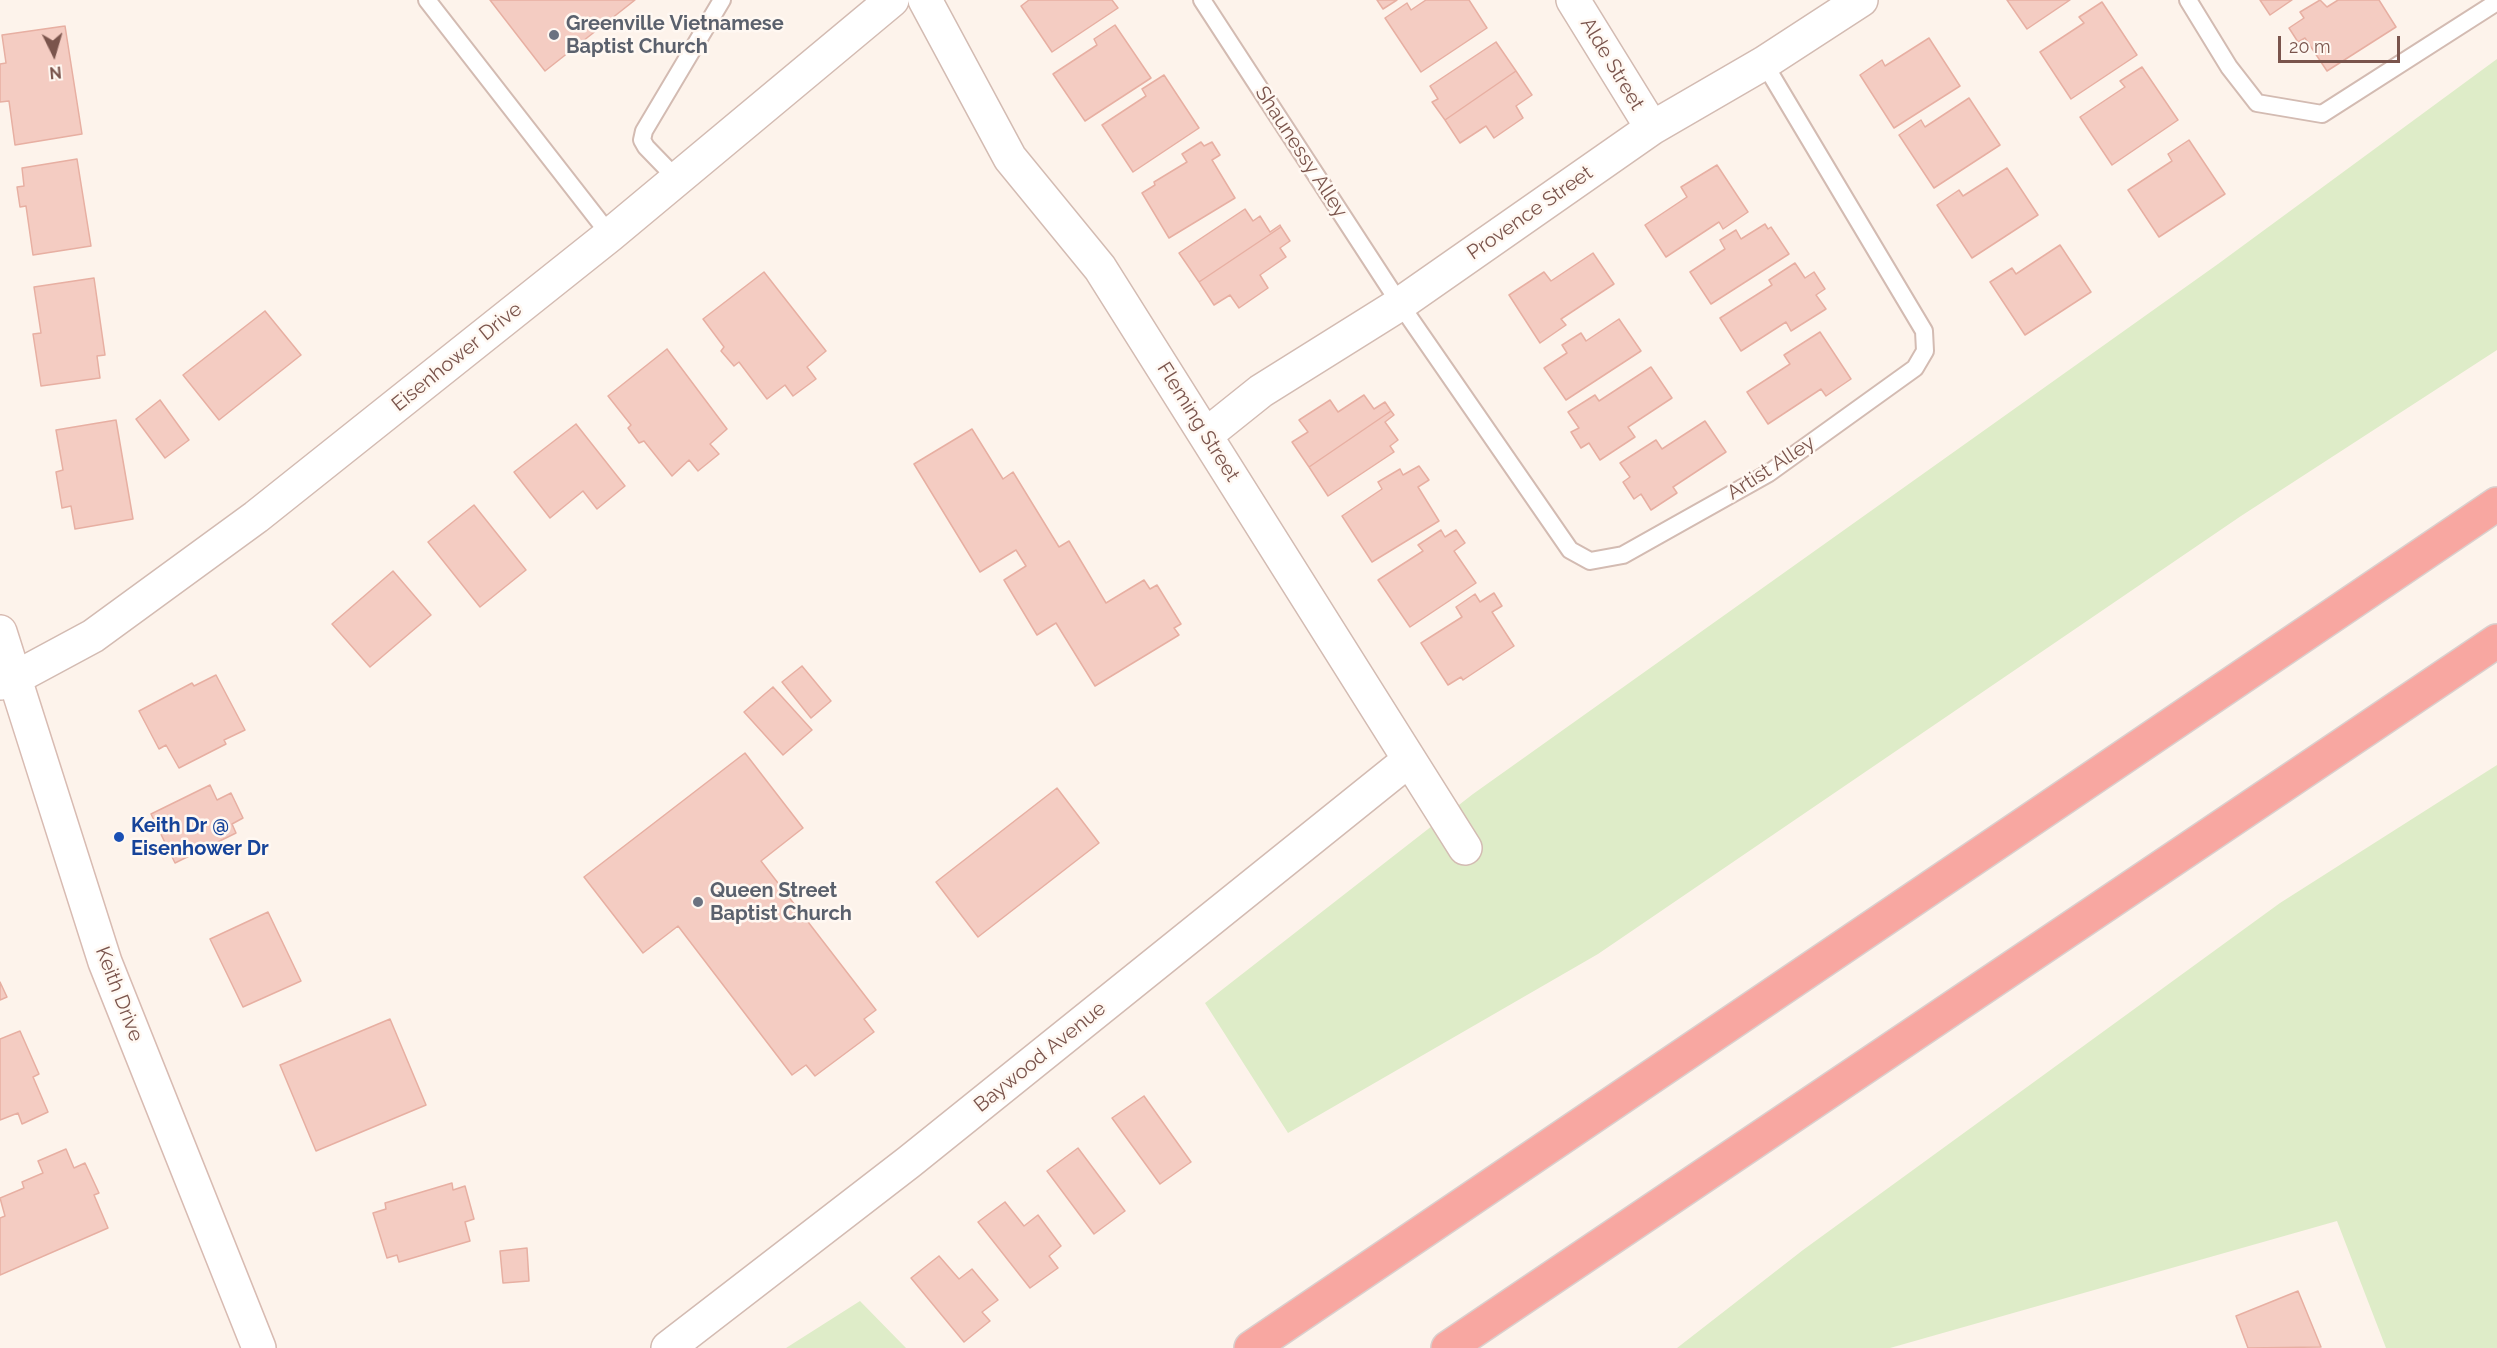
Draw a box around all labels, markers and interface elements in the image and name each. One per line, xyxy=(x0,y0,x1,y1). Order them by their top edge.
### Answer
place label: Greenville Vietnamese Baptist Church xyxy=(566,12,784,59)
street label: Alde Street xyxy=(1575,13,1649,115)
north arrow xyxy=(24,24,84,84)
scale bar xyxy=(2281,24,2402,62)
marker: Greenville Vietnamese Baptist Church xyxy=(547,28,561,42)
text: 20 m xyxy=(2289,36,2331,57)
text: N xyxy=(49,62,63,82)
street label: Shaunessy Alley xyxy=(1250,82,1352,222)
street label: Provence Street xyxy=(1463,161,1597,265)
street label: Eisenhower Drive xyxy=(387,297,527,417)
street label: Fleming Street xyxy=(1152,358,1244,486)
street label: Artist Alley xyxy=(1723,431,1819,505)
place label: Keith Dr @ Eisenhower Dr xyxy=(131,814,269,861)
marker: Keith Dr @ Eisenhower Dr xyxy=(112,830,126,844)
place label: Queen Street Baptist Church xyxy=(710,879,852,926)
marker: Queen Street Baptist Church xyxy=(691,895,705,909)
street label: Keith Drive xyxy=(90,943,148,1045)
street label: Baywood Avenue xyxy=(969,997,1111,1117)

